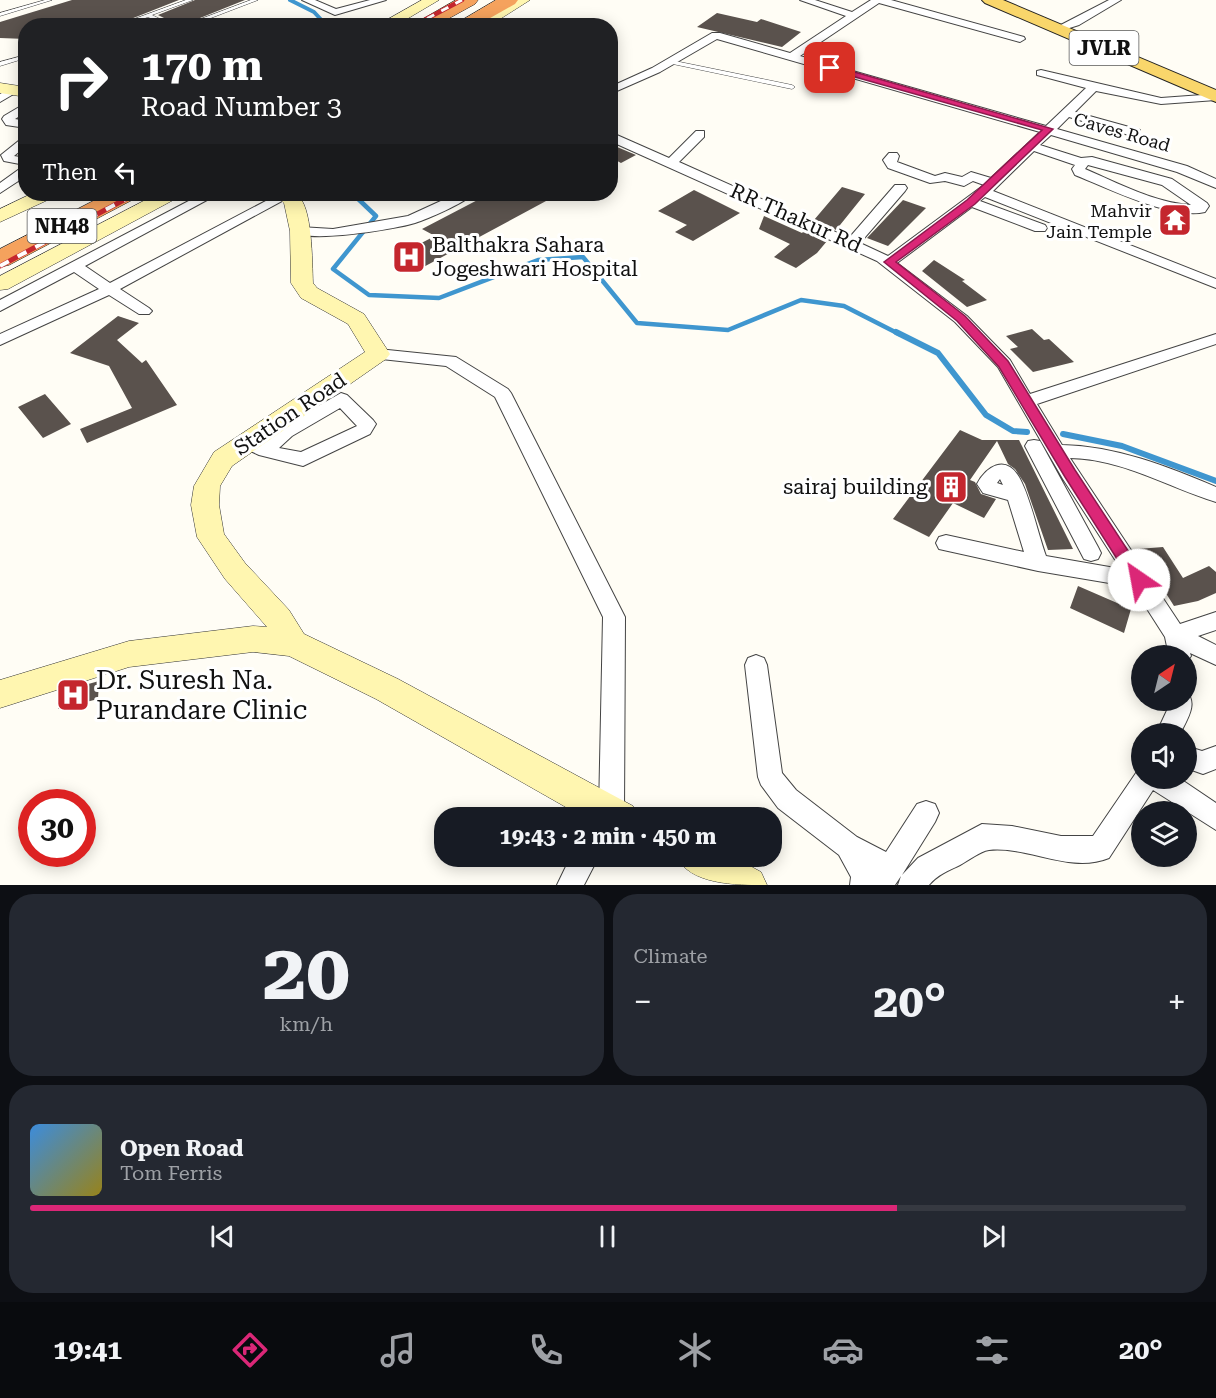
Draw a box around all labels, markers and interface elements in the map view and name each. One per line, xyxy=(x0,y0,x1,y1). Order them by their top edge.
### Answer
road number: JVLR xyxy=(1070,31,1138,65)
text: 170 m xyxy=(141,41,263,90)
icon: right xyxy=(42,42,120,120)
pin xyxy=(804,42,855,93)
icon: arrive xyxy=(813,51,846,84)
text: Road Number 3 xyxy=(141,91,342,123)
street label: Caves Road xyxy=(1071,108,1173,156)
icon: left xyxy=(109,156,142,189)
text: Then xyxy=(42,160,97,185)
street label: RR Thakur Rd xyxy=(727,178,866,258)
place label: Mahvir Jain Temple xyxy=(1046,200,1152,242)
temple icon: Mahvir Jain Temple xyxy=(1157,202,1193,238)
road number: NH48 xyxy=(28,209,97,243)
place label: Balthakra Sahara Jogeshwari Hospital xyxy=(432,233,638,281)
hospital icon: Balthakra Sahara Jogeshwari Hospital xyxy=(391,239,427,275)
street label: Station Road xyxy=(229,367,351,460)
building icon: sairaj building xyxy=(933,469,969,505)
place label: sairaj building xyxy=(783,475,928,499)
position arrow xyxy=(1107,548,1171,612)
north arrow xyxy=(1131,645,1197,711)
map controls xyxy=(1131,645,1197,867)
place label: Dr. Suresh Na. Purandare Clinic xyxy=(96,665,307,725)
hospital icon: Dr. Suresh Na. Purandare Clinic xyxy=(55,677,91,713)
button: sound xyxy=(1131,723,1197,789)
speed limit sign: 30 xyxy=(18,789,96,867)
button: layers xyxy=(1131,801,1197,867)
text: 19:43 · 2 min · 450 m xyxy=(499,824,717,849)
text: 20 xyxy=(263,927,350,1018)
text: Climate xyxy=(634,944,708,968)
text: 20° xyxy=(873,975,946,1028)
text: − xyxy=(634,982,652,1021)
text: + xyxy=(1168,982,1186,1021)
text: km/h xyxy=(279,1012,333,1036)
text: Open Road xyxy=(120,1136,243,1161)
text: Tom Ferris xyxy=(120,1161,222,1185)
icon: previous xyxy=(206,1220,239,1253)
icon: pause xyxy=(591,1220,624,1253)
icon: next xyxy=(977,1220,1010,1253)
icon: directions xyxy=(229,1329,271,1371)
icon: music xyxy=(377,1329,419,1371)
icon: phone xyxy=(525,1329,567,1371)
icon: climate xyxy=(674,1329,716,1371)
icon: car xyxy=(822,1329,864,1371)
icon: filters xyxy=(971,1329,1013,1371)
text: 19:41 xyxy=(53,1334,122,1366)
text: 20° xyxy=(1119,1334,1163,1366)

